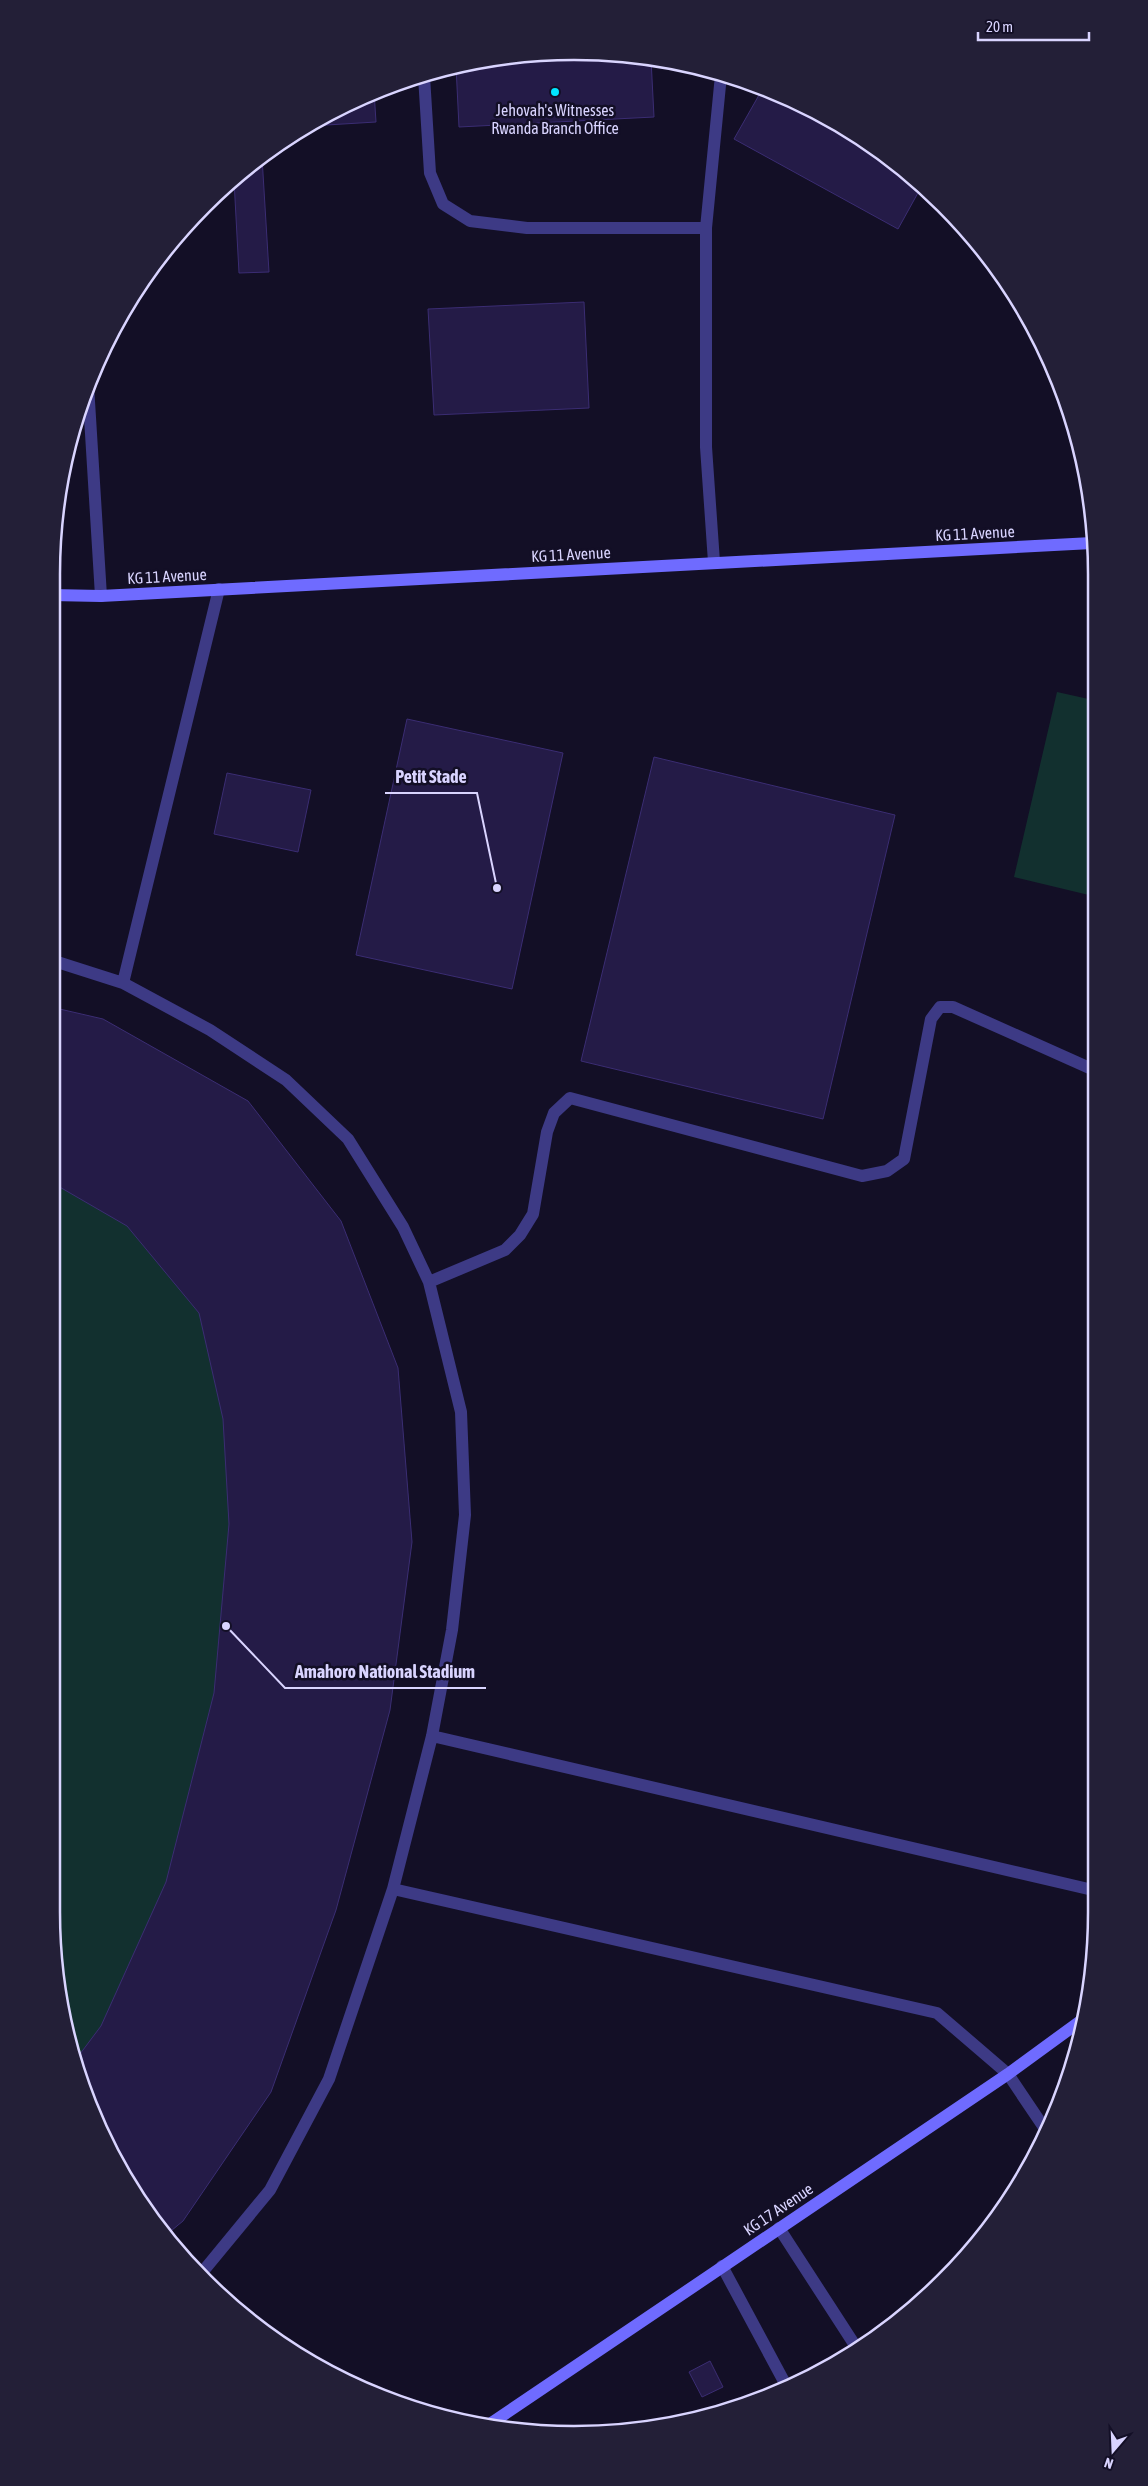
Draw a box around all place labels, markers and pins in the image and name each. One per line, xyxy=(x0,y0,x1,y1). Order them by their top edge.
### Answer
marker: Jehovah's Witnesses Rwanda Branch Office xyxy=(549,86,561,98)
place label: Jehovah's Witnesses Rwanda Branch Office xyxy=(491,101,619,137)
callout: Petit Stade xyxy=(385,760,477,793)
callout: Amahoro National Stadium xyxy=(285,1655,486,1688)

